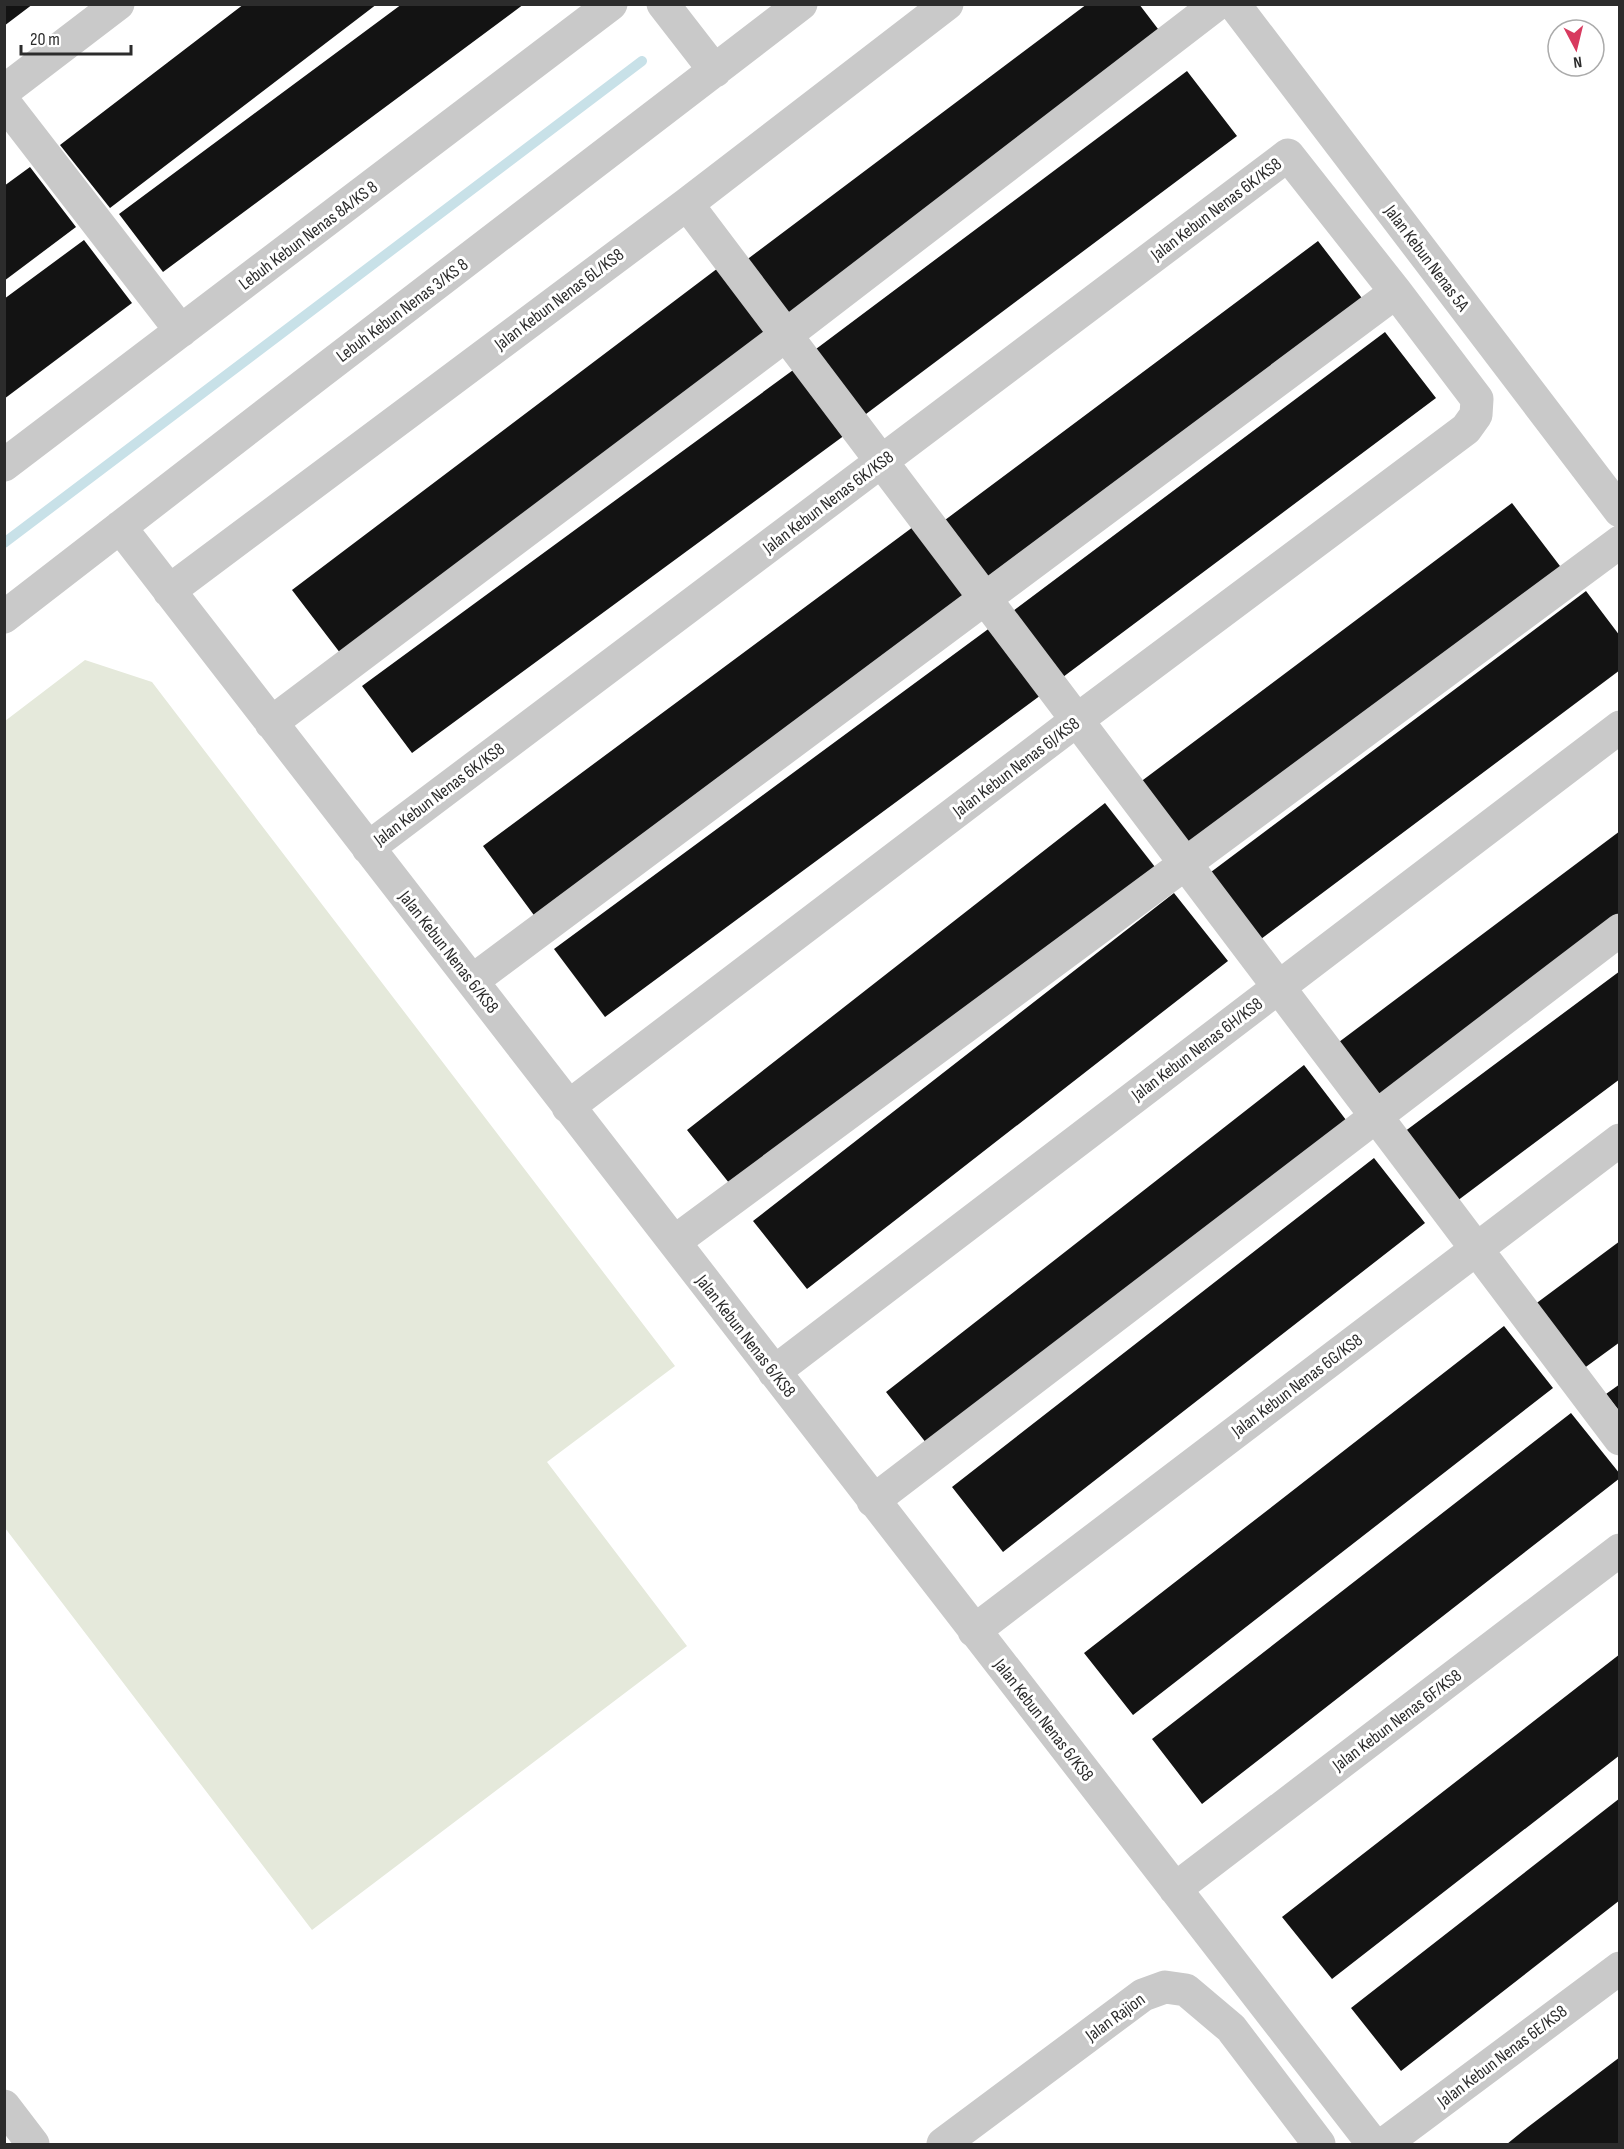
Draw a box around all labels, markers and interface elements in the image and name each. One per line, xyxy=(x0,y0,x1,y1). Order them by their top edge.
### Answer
scale bar xyxy=(21,18,130,56)
north arrow xyxy=(1546,18,1606,78)
text: 20 m xyxy=(30,29,60,50)
text: N xyxy=(1572,51,1583,71)
street label: Jalan Kebun Nenas 6K/KS8 xyxy=(1146,153,1286,266)
street label: Lebuh Kebun Nenas 8A/KS 8 xyxy=(235,176,382,294)
street label: Jalan Kebun Nenas 5A xyxy=(1379,200,1473,316)
street label: Jalan Kebun Nenas 6L/KS8 xyxy=(490,244,628,355)
street label: Lebuh Kebun Nenas 3/KS 8 xyxy=(332,254,472,367)
street label: Jalan Kebun Nenas 6K/KS8 xyxy=(758,446,898,559)
street label: Jalan Kebun Nenas 6J/KS8 xyxy=(948,713,1084,822)
street label: Jalan Kebun Nenas 6K/KS8 xyxy=(369,738,509,851)
street label: Jalan Kebun Nenas 6/KS8 xyxy=(394,886,503,1018)
street label: Jalan Kebun Nenas 6H/KS8 xyxy=(1127,993,1267,1106)
street label: Jalan Kebun Nenas 6/KS8 xyxy=(691,1270,800,1402)
street label: Jalan Kebun Nenas 6G/KS8 xyxy=(1227,1329,1367,1442)
street label: Jalan Kebun Nenas 6/KS8 xyxy=(989,1654,1098,1786)
street label: Jalan Kebun Nenas 6F/KS8 xyxy=(1328,1665,1466,1776)
street label: Jalan Rajion xyxy=(1081,1989,1149,2047)
street label: Jalan Kebun Nenas 6E/KS8 xyxy=(1433,2001,1571,2113)

